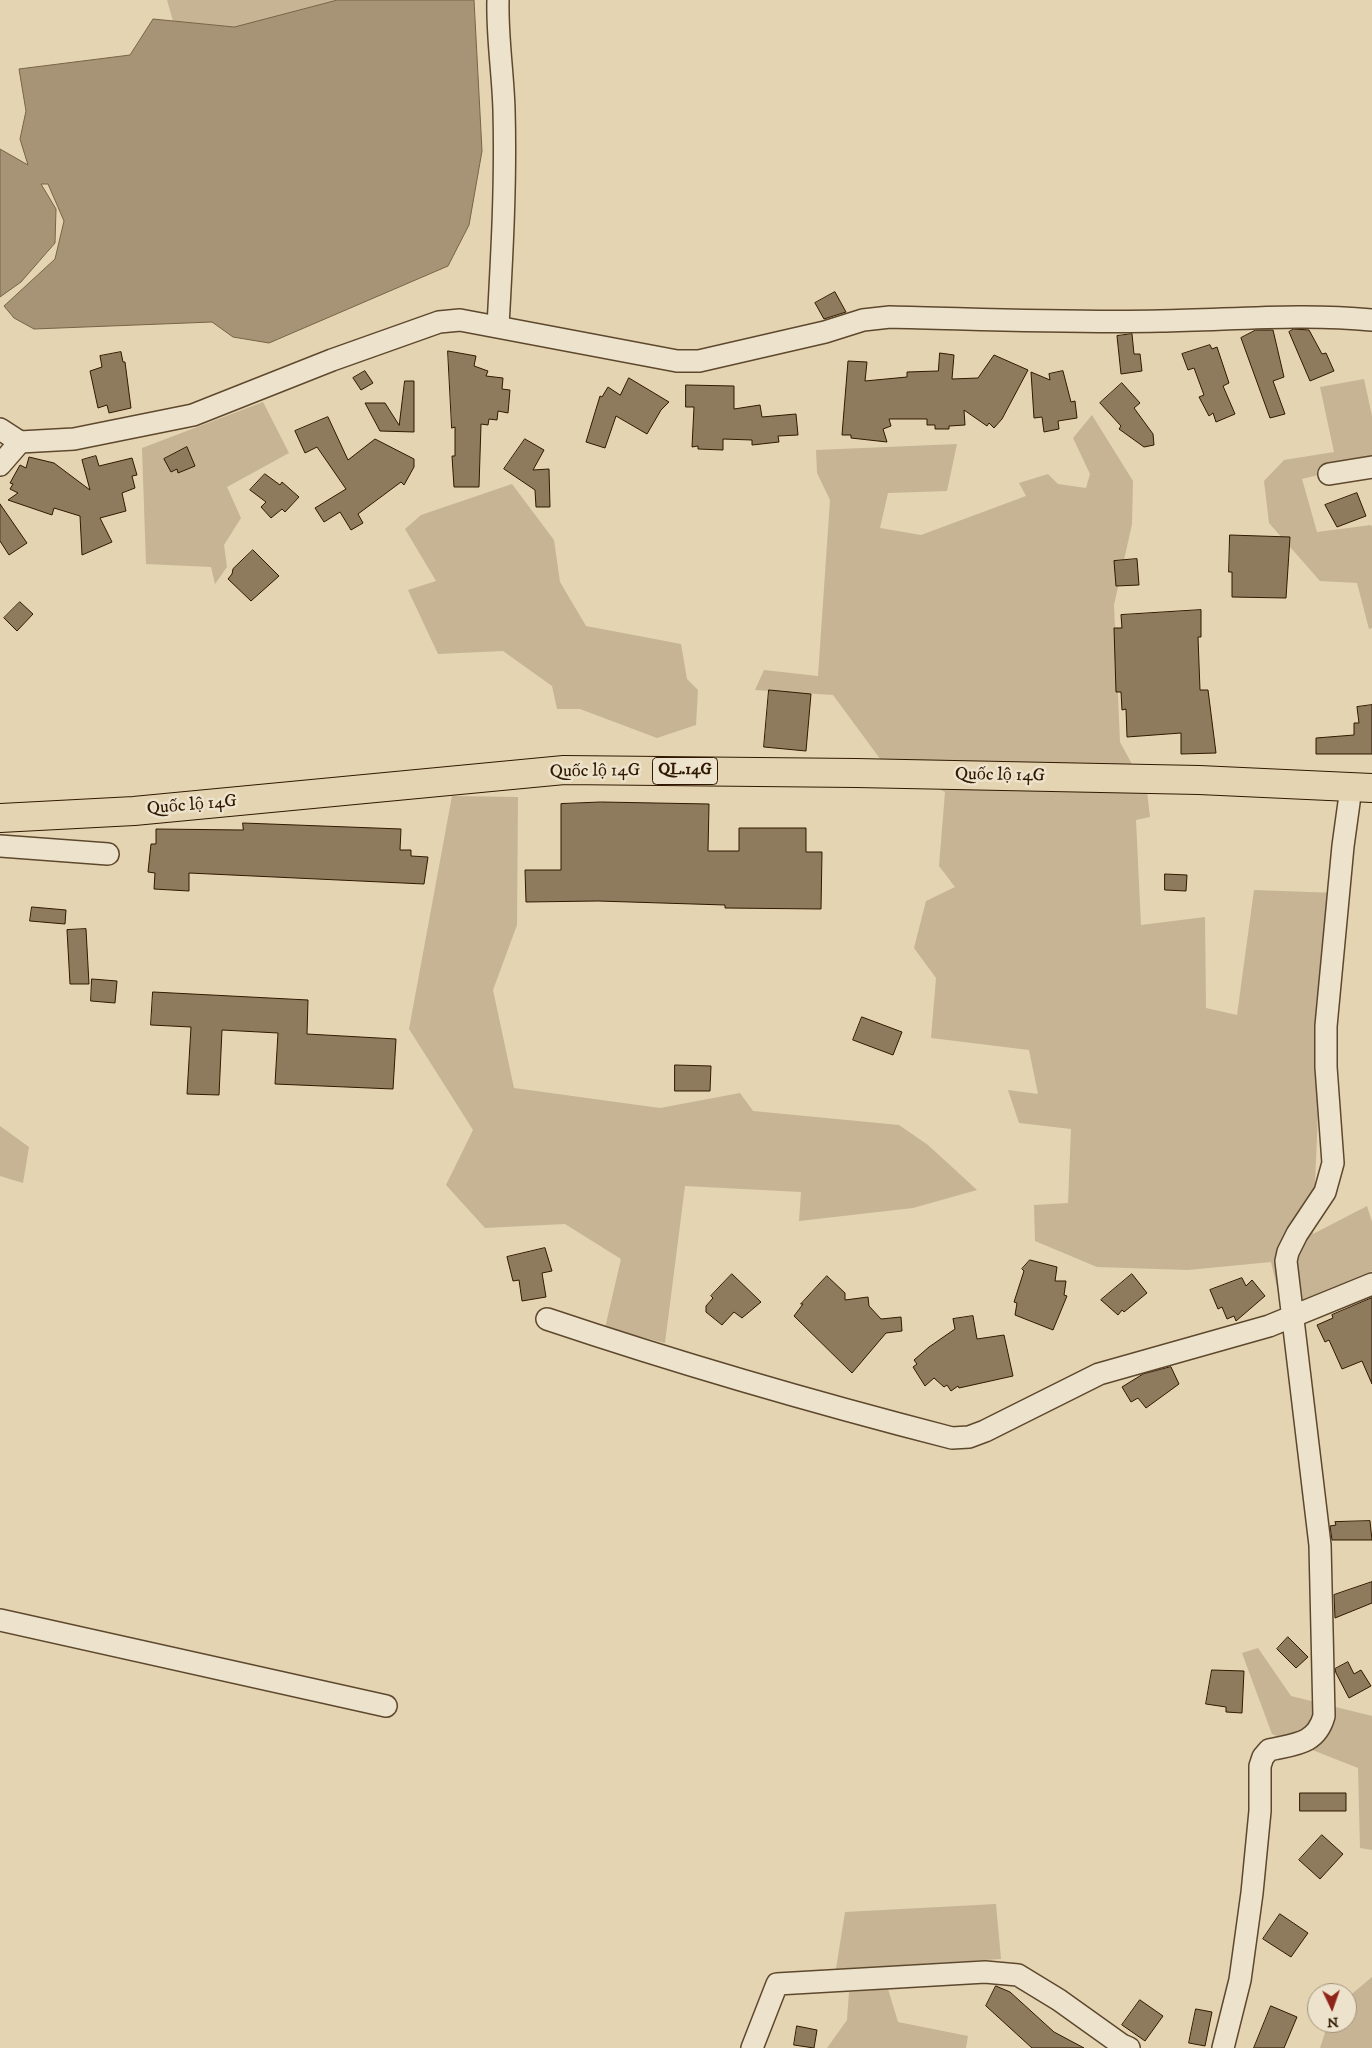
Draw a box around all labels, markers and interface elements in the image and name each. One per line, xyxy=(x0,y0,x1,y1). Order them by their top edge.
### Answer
road number: QL.14G xyxy=(652,758,718,784)
street label: Quốc lộ 14G xyxy=(550,760,640,784)
street label: Quốc lộ 14G xyxy=(955,764,1045,788)
street label: Quốc lộ 14G xyxy=(146,791,238,821)
north arrow xyxy=(1307,1983,1357,2033)
text: N xyxy=(1327,2013,1339,2031)

